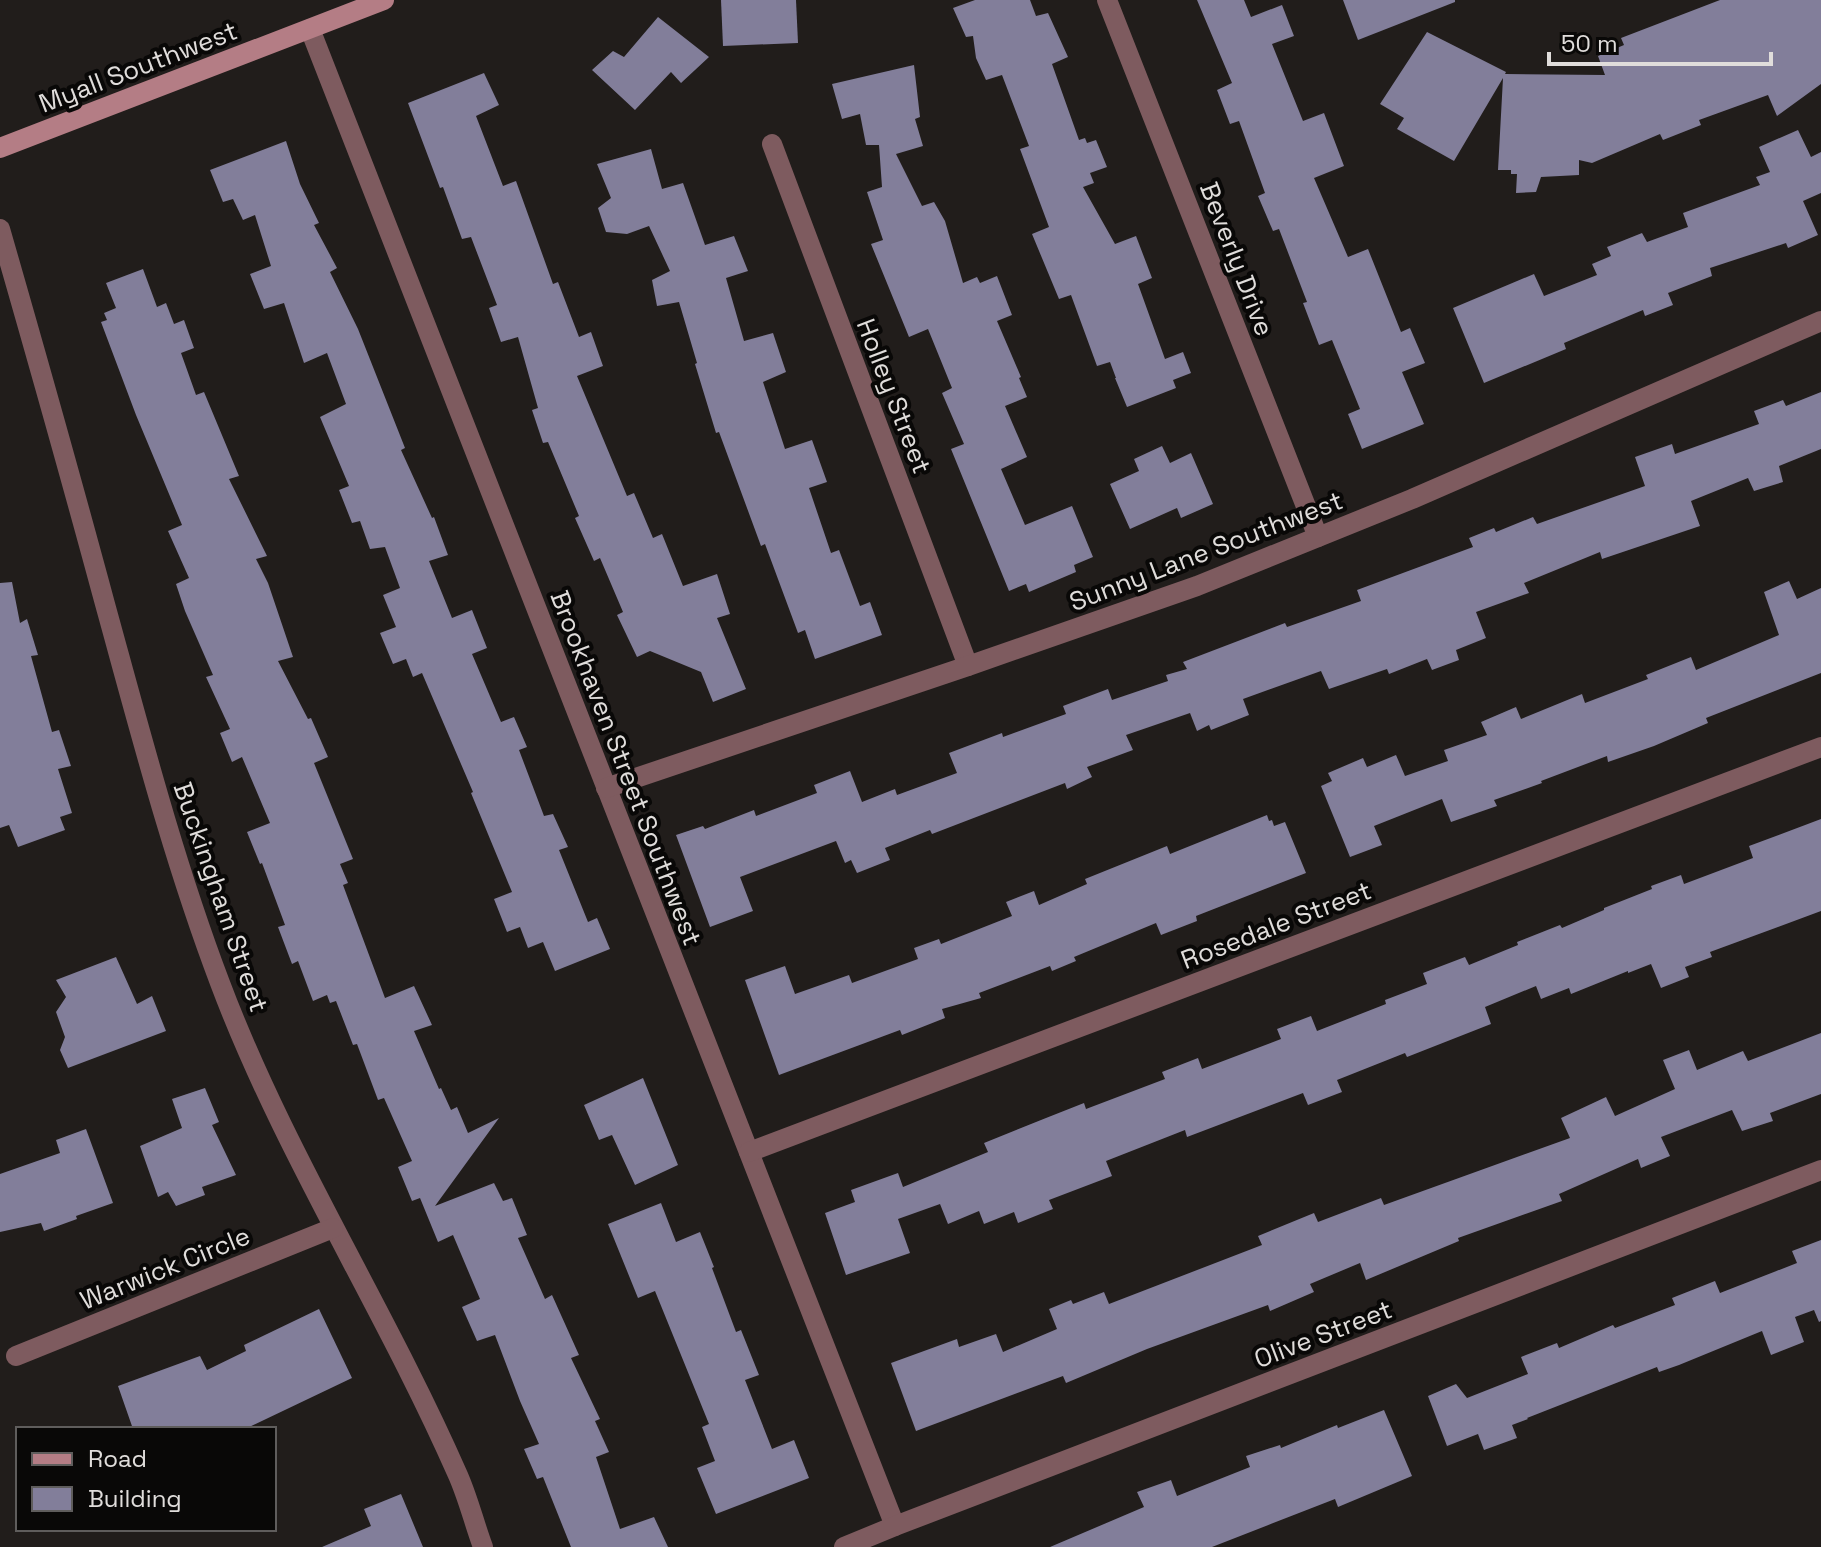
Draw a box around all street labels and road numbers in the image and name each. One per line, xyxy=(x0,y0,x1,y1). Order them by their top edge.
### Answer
street label: Myall Southwest xyxy=(34,14,242,120)
street label: Beverly Drive xyxy=(1192,177,1282,341)
street label: Holley Street xyxy=(849,314,939,478)
street label: Sunny Lane Southwest xyxy=(1064,483,1348,619)
street label: Brookhaven Street Southwest xyxy=(542,586,710,950)
street label: Buckingham Street xyxy=(166,778,276,1016)
street label: Rosedale Street xyxy=(1176,873,1376,977)
street label: Warwick Circle xyxy=(75,1218,255,1318)
street label: Olive Street xyxy=(1249,1292,1397,1376)

